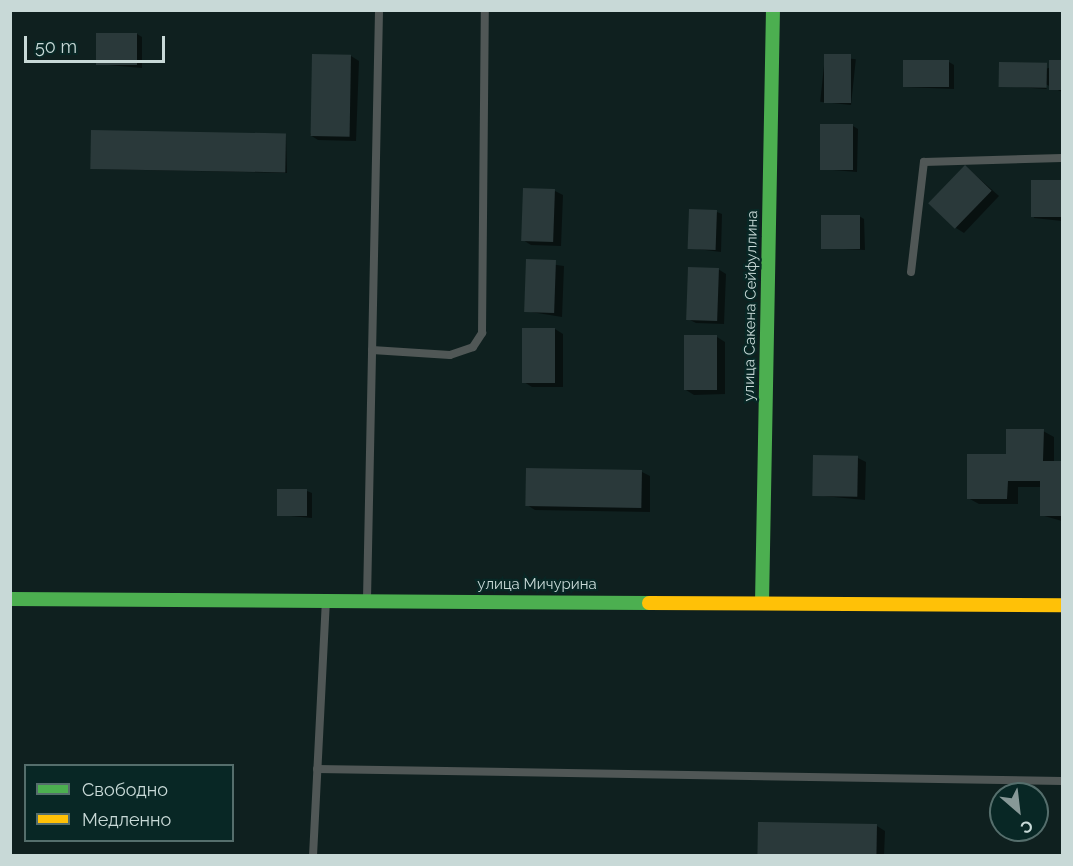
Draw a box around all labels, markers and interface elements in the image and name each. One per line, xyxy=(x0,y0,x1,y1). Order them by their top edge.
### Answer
scale bar xyxy=(27,24,168,62)
text: 50 m xyxy=(35,36,77,57)
street label: улица Сакена Сейфуллина xyxy=(740,210,762,402)
street label: улица Мичурина xyxy=(477,576,597,594)
legend xyxy=(24,764,234,842)
text: Свободно xyxy=(82,779,168,800)
north arrow xyxy=(989,782,1049,842)
text: Медленно xyxy=(82,809,171,830)
text: С xyxy=(1017,816,1036,838)

